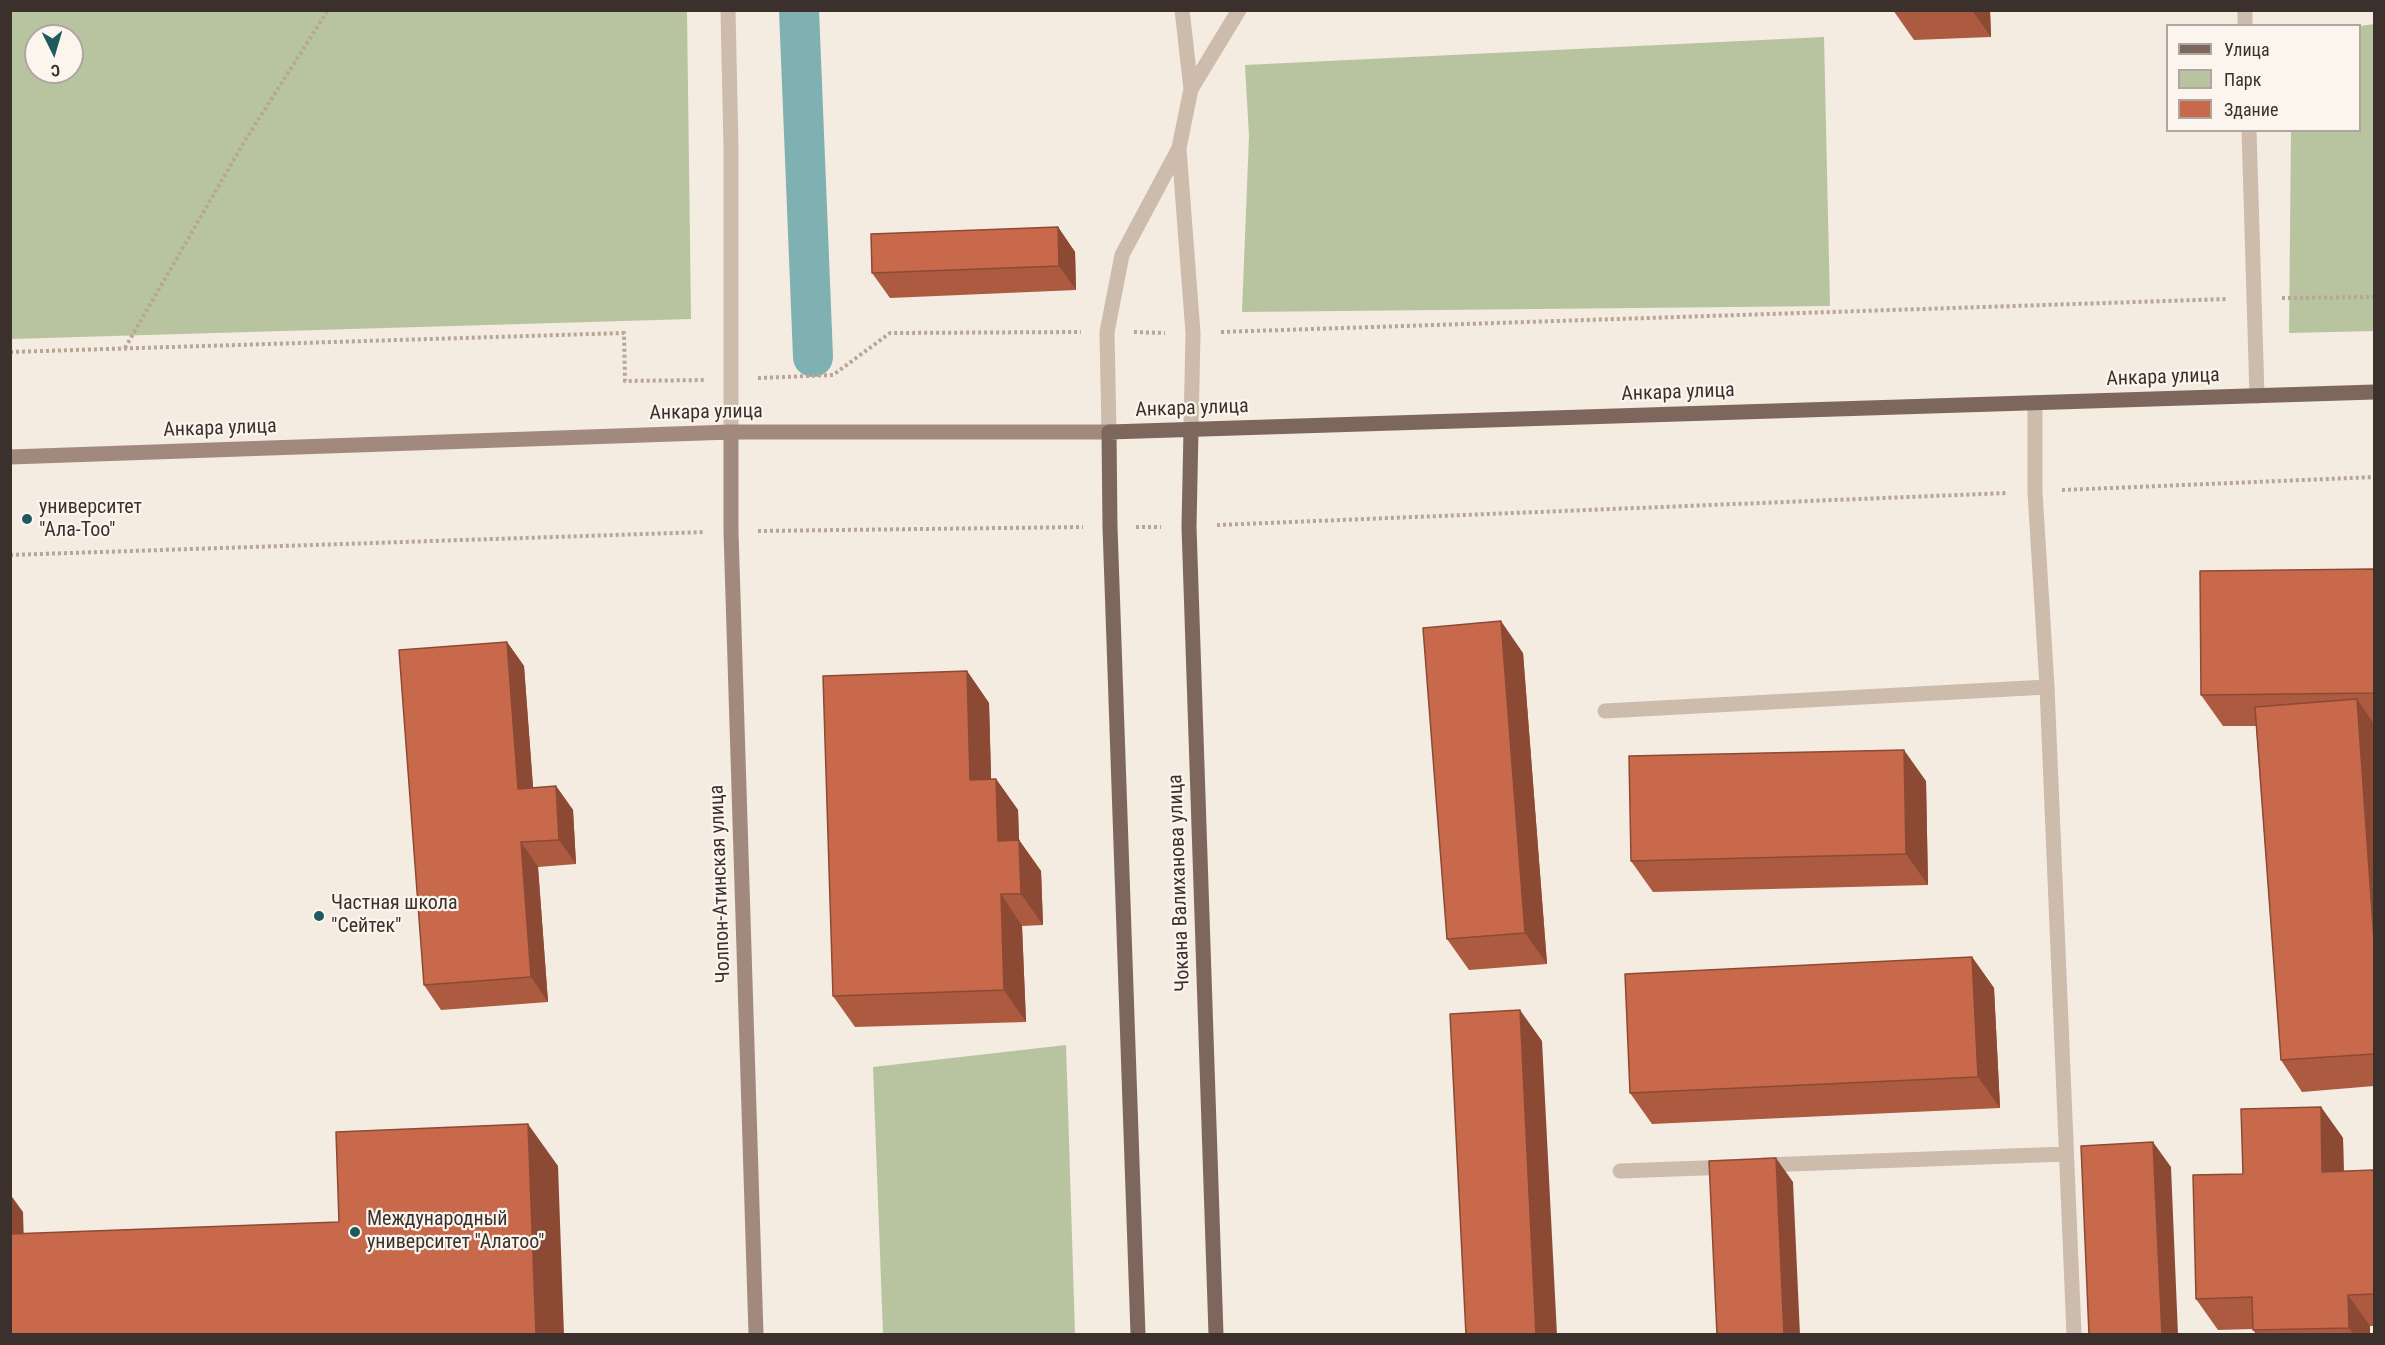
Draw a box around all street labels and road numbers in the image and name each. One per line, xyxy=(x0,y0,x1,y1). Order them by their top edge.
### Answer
street label: Анкара улица xyxy=(2106,364,2220,392)
street label: Анкара улица xyxy=(1621,379,1735,407)
street label: Анкара улица xyxy=(1135,395,1249,423)
street label: Анкара улица xyxy=(649,400,763,426)
street label: Анкара улица xyxy=(163,415,277,443)
street label: Чокана Валиханова улица xyxy=(1164,774,1196,992)
street label: Чолпон-Атинская улица xyxy=(706,784,736,984)

